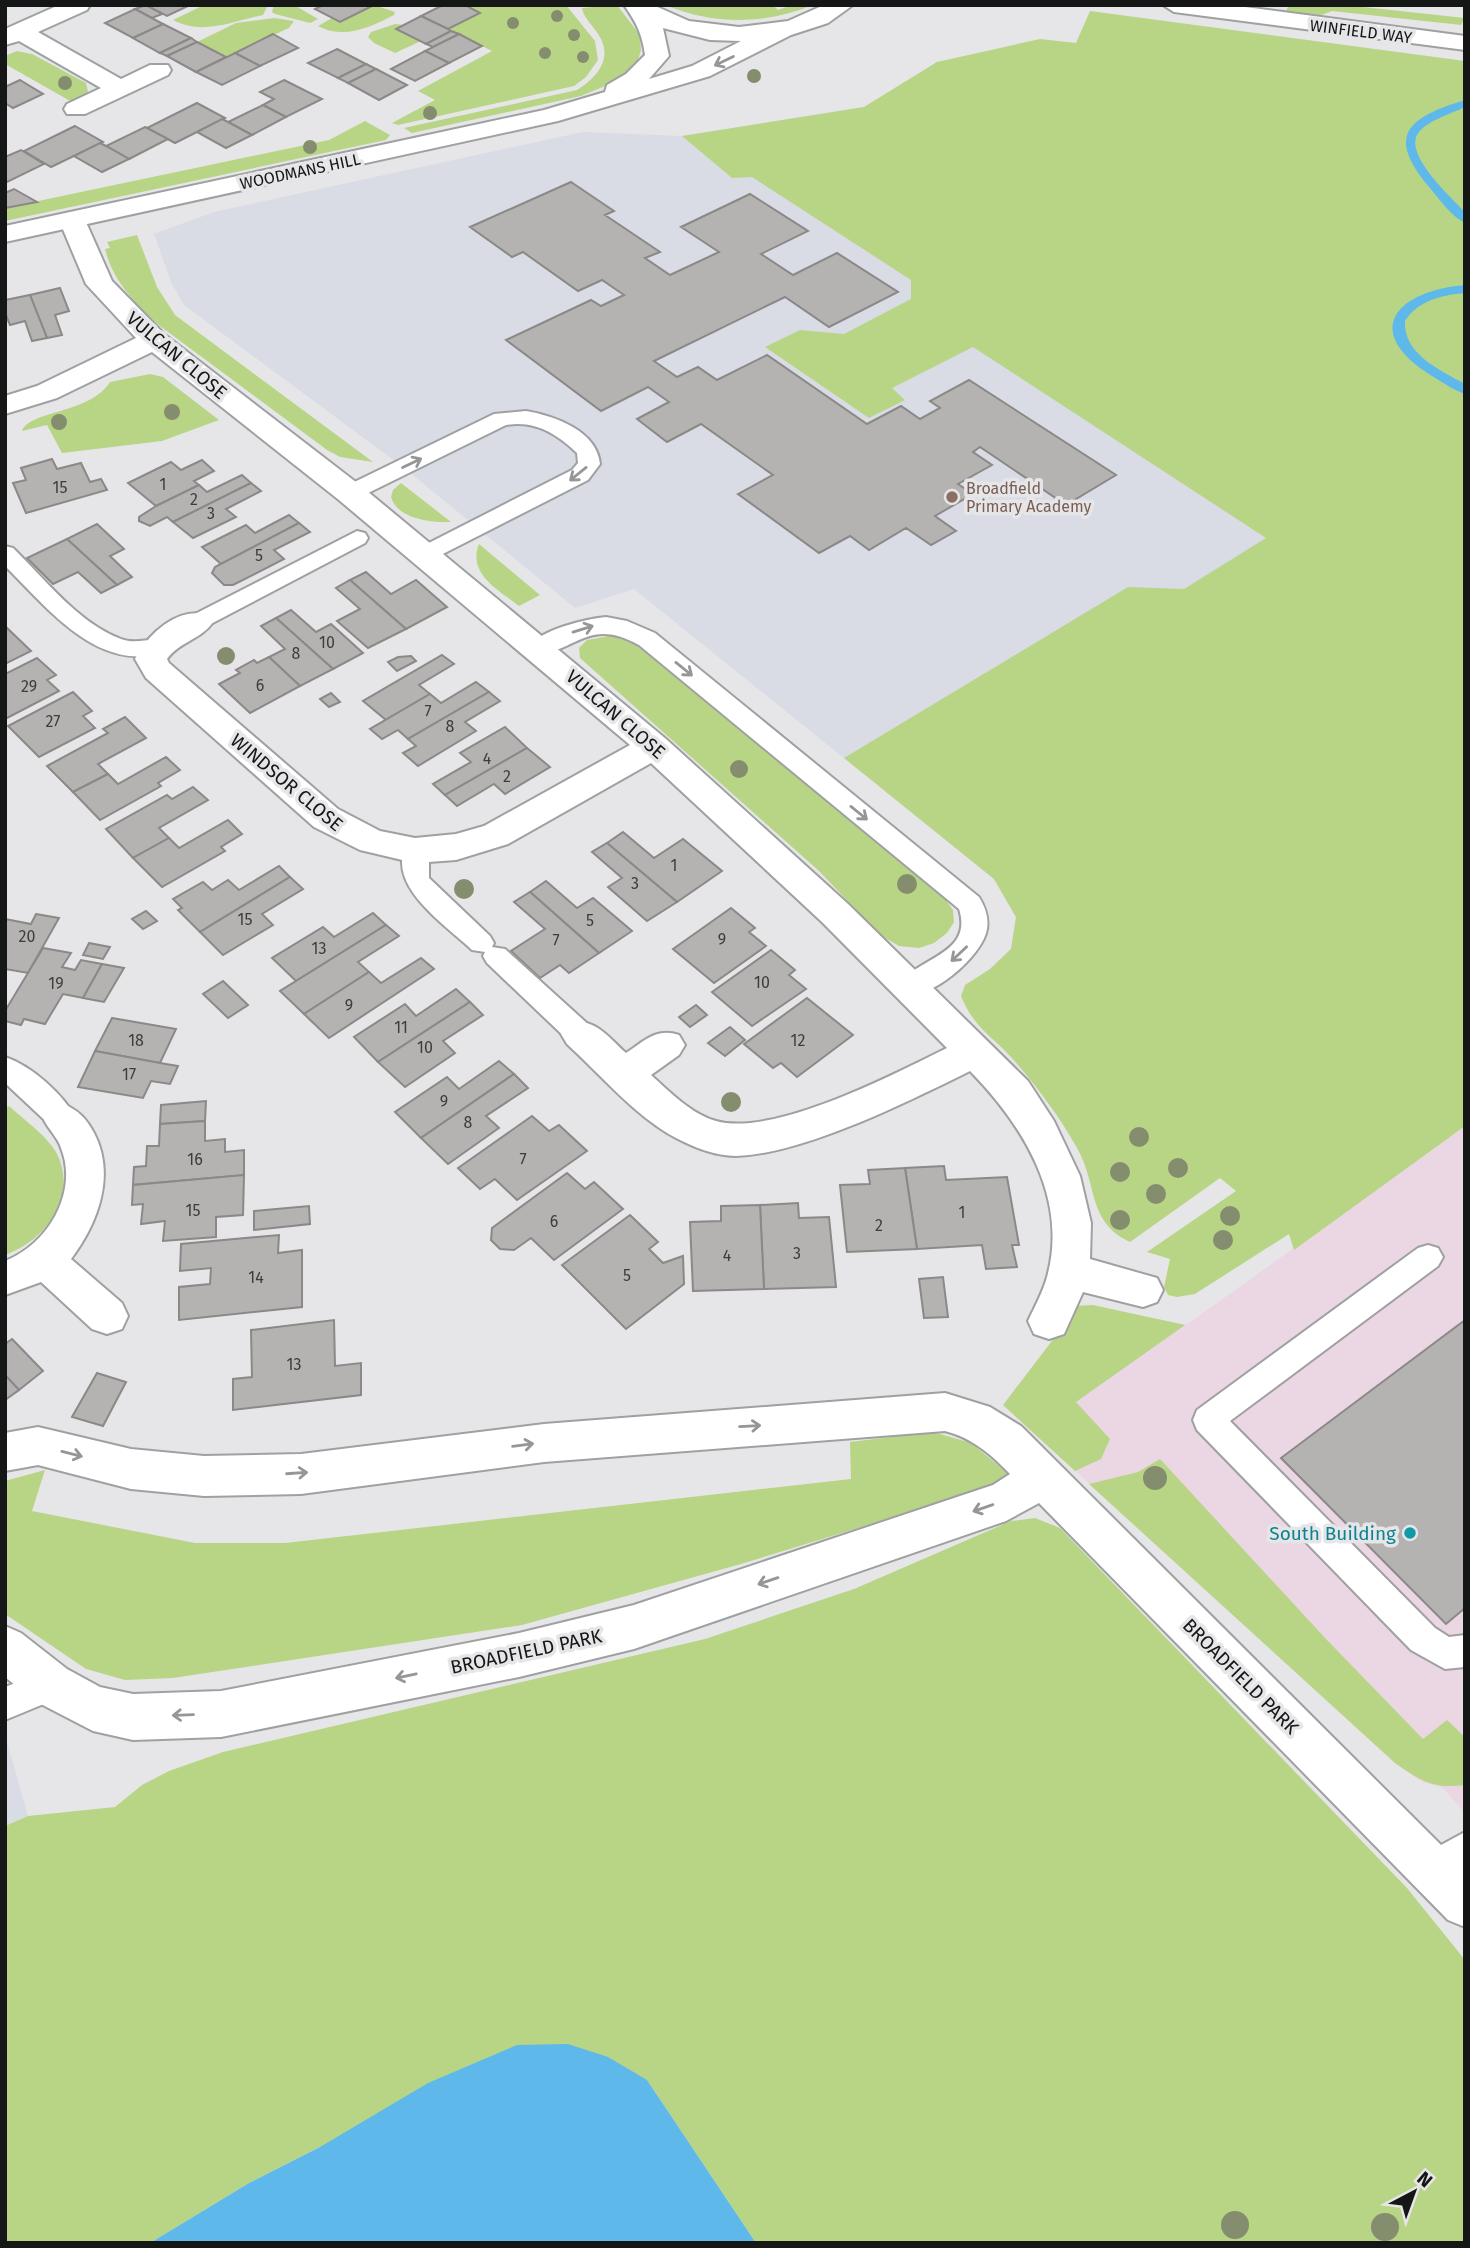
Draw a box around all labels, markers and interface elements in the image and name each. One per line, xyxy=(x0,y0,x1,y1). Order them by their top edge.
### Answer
street label: WINFIELD WAY xyxy=(1309,16,1413,47)
one-way arrow xyxy=(714,54,735,68)
street label: WOODMANS HILL xyxy=(238,149,362,194)
street label: VULCAN CLOSE xyxy=(122,307,232,404)
one-way arrow xyxy=(401,455,422,469)
one-way arrow xyxy=(569,467,587,482)
house number: 1 xyxy=(160,475,166,494)
house number: 15 xyxy=(53,478,67,497)
place label: Broadfield Primary Academy xyxy=(966,479,1092,516)
marker: Broadfield Primary Academy xyxy=(944,489,960,505)
house number: 2 xyxy=(190,490,198,509)
house number: 3 xyxy=(207,504,215,523)
house number: 5 xyxy=(255,546,263,565)
one-way arrow xyxy=(571,621,593,634)
house number: 10 xyxy=(319,633,335,652)
house number: 8 xyxy=(292,644,301,663)
one-way arrow xyxy=(674,661,692,677)
street label: VULCAN CLOSE xyxy=(561,665,670,764)
house number: 6 xyxy=(256,676,264,695)
house number: 29 xyxy=(21,677,37,696)
house number: 7 xyxy=(424,702,432,721)
house number: 27 xyxy=(46,712,60,731)
house number: 8 xyxy=(446,717,455,736)
street label: WINDSOR CLOSE xyxy=(226,729,347,836)
house number: 4 xyxy=(483,749,492,768)
house number: 2 xyxy=(503,767,511,786)
one-way arrow xyxy=(850,806,868,821)
house number: 1 xyxy=(671,856,677,875)
house number: 3 xyxy=(631,874,639,893)
house number: 15 xyxy=(238,910,252,929)
house number: 5 xyxy=(586,911,594,930)
house number: 20 xyxy=(19,927,35,946)
house number: 9 xyxy=(718,930,726,949)
house number: 7 xyxy=(552,931,560,950)
house number: 13 xyxy=(312,939,326,958)
one-way arrow xyxy=(950,945,968,962)
house number: 10 xyxy=(754,973,770,992)
house number: 19 xyxy=(48,974,64,993)
house number: 9 xyxy=(345,996,353,1015)
house number: 11 xyxy=(394,1018,408,1037)
house number: 18 xyxy=(128,1031,144,1050)
house number: 12 xyxy=(791,1031,805,1050)
house number: 10 xyxy=(417,1038,433,1057)
house number: 17 xyxy=(122,1065,136,1084)
house number: 9 xyxy=(440,1092,448,1111)
house number: 8 xyxy=(464,1113,473,1132)
house number: 16 xyxy=(187,1150,203,1169)
house number: 7 xyxy=(519,1150,527,1169)
house number: 15 xyxy=(186,1201,200,1220)
house number: 1 xyxy=(959,1203,965,1222)
house number: 6 xyxy=(550,1212,558,1231)
house number: 2 xyxy=(875,1216,883,1235)
house number: 3 xyxy=(793,1244,801,1263)
house number: 4 xyxy=(723,1246,732,1265)
house number: 5 xyxy=(623,1266,631,1285)
house number: 14 xyxy=(248,1268,264,1287)
house number: 13 xyxy=(287,1355,301,1374)
one-way arrow xyxy=(738,1419,760,1432)
one-way arrow xyxy=(511,1439,534,1452)
one-way arrow xyxy=(60,1448,83,1461)
one-way arrow xyxy=(285,1467,308,1480)
one-way arrow xyxy=(973,1503,995,1515)
place label: South Building xyxy=(1269,1522,1396,1545)
marker: South Building xyxy=(1402,1525,1418,1541)
one-way arrow xyxy=(757,1576,779,1589)
street label: BROADFIELD PARK xyxy=(1178,1614,1304,1740)
street label: BROADFIELD PARK xyxy=(448,1624,605,1679)
one-way arrow xyxy=(395,1669,418,1683)
one-way arrow xyxy=(171,1709,194,1722)
north arrow xyxy=(1379,2157,1449,2227)
text: N xyxy=(1413,2167,1437,2192)

